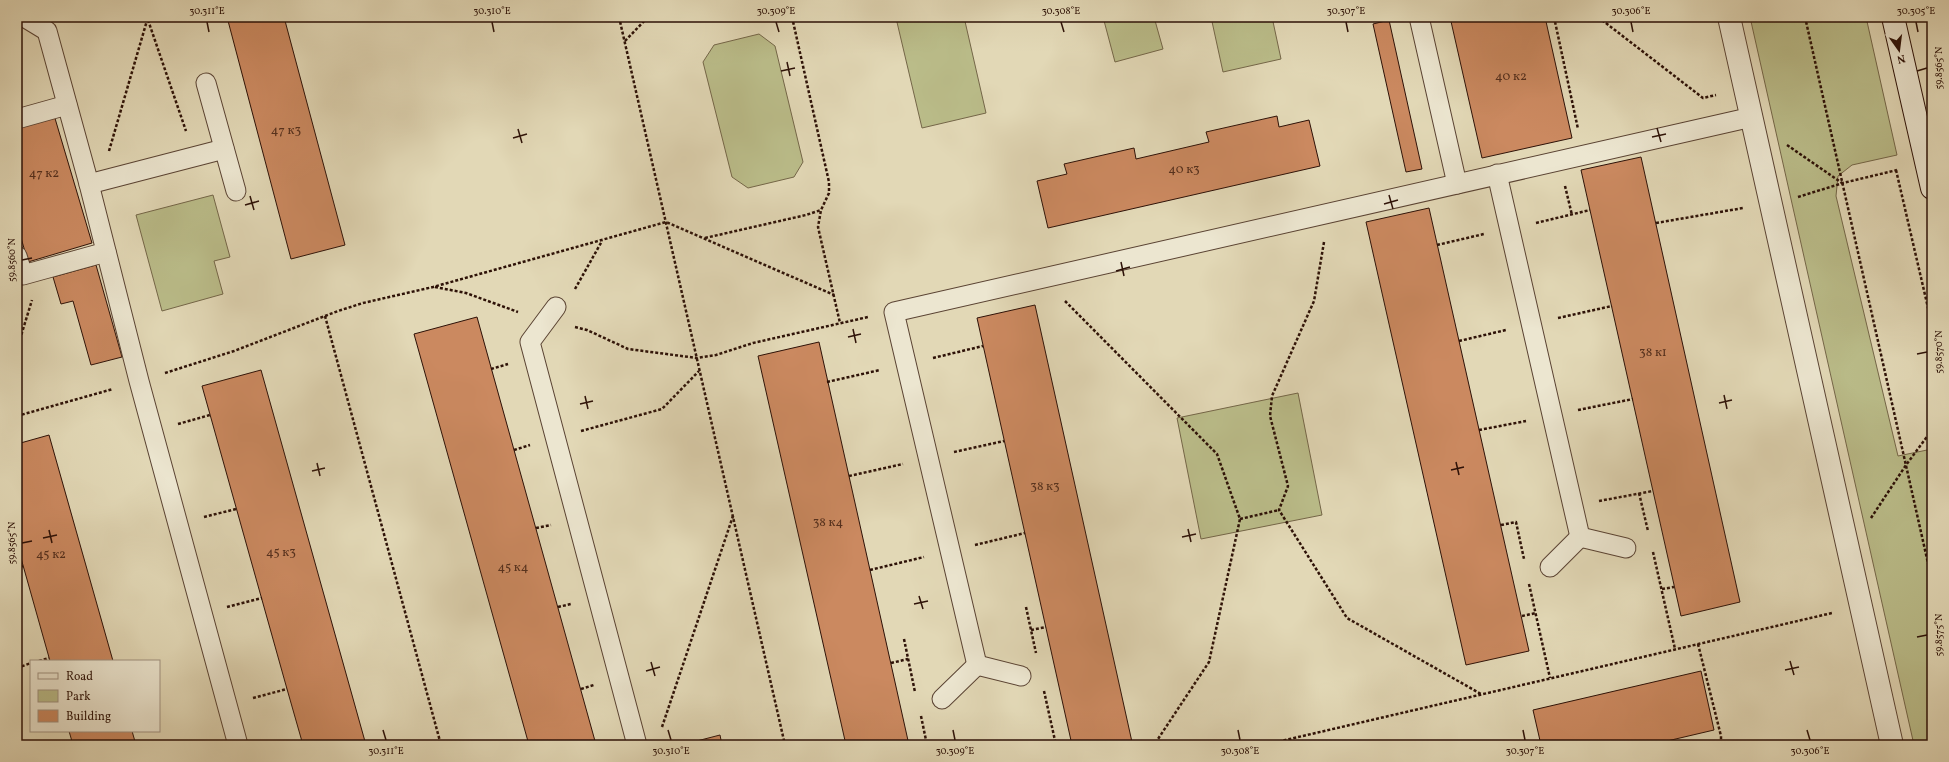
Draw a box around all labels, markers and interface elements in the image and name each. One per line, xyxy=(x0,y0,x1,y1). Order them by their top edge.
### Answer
text: 30.311°E xyxy=(189,4,225,18)
text: 30.310°E xyxy=(473,4,511,18)
text: 30.309°E xyxy=(757,4,795,18)
text: 30.308°E xyxy=(1042,4,1080,18)
text: 30.307°E xyxy=(1327,4,1365,18)
text: 30.306°E xyxy=(1612,4,1650,18)
text: 30.305°E xyxy=(1897,4,1935,18)
north arrow xyxy=(1879,30,1919,70)
text: 59.8565°N xyxy=(1932,46,1946,89)
text: N xyxy=(1895,50,1907,66)
house number: 40 к2 xyxy=(1495,68,1527,86)
house number: 47 к3 xyxy=(271,122,301,140)
house number: 40 к3 xyxy=(1168,161,1200,179)
house number: 47 к2 xyxy=(29,165,59,183)
text: 59.8560°N xyxy=(5,237,19,282)
text: 59.8570°N xyxy=(1932,330,1946,374)
house number: 38 к1 xyxy=(1639,344,1667,362)
house number: 38 к3 xyxy=(1030,478,1060,496)
house number: 38 к4 xyxy=(813,514,844,532)
text: 59.8565°N xyxy=(5,521,19,564)
house number: 45 к3 xyxy=(266,544,296,562)
house number: 45 к2 xyxy=(36,546,66,564)
house number: 45 к4 xyxy=(498,559,529,577)
text: 59.8575°N xyxy=(1932,613,1946,656)
legend xyxy=(30,660,160,732)
text: Road xyxy=(66,669,93,685)
text: Park xyxy=(66,689,91,705)
text: Building xyxy=(66,709,111,725)
text: 30.311°E xyxy=(368,744,404,758)
text: 30.310°E xyxy=(652,744,690,758)
text: 30.309°E xyxy=(936,744,974,758)
text: 30.308°E xyxy=(1221,744,1259,758)
text: 30.307°E xyxy=(1506,744,1544,758)
text: 30.306°E xyxy=(1791,744,1829,758)

